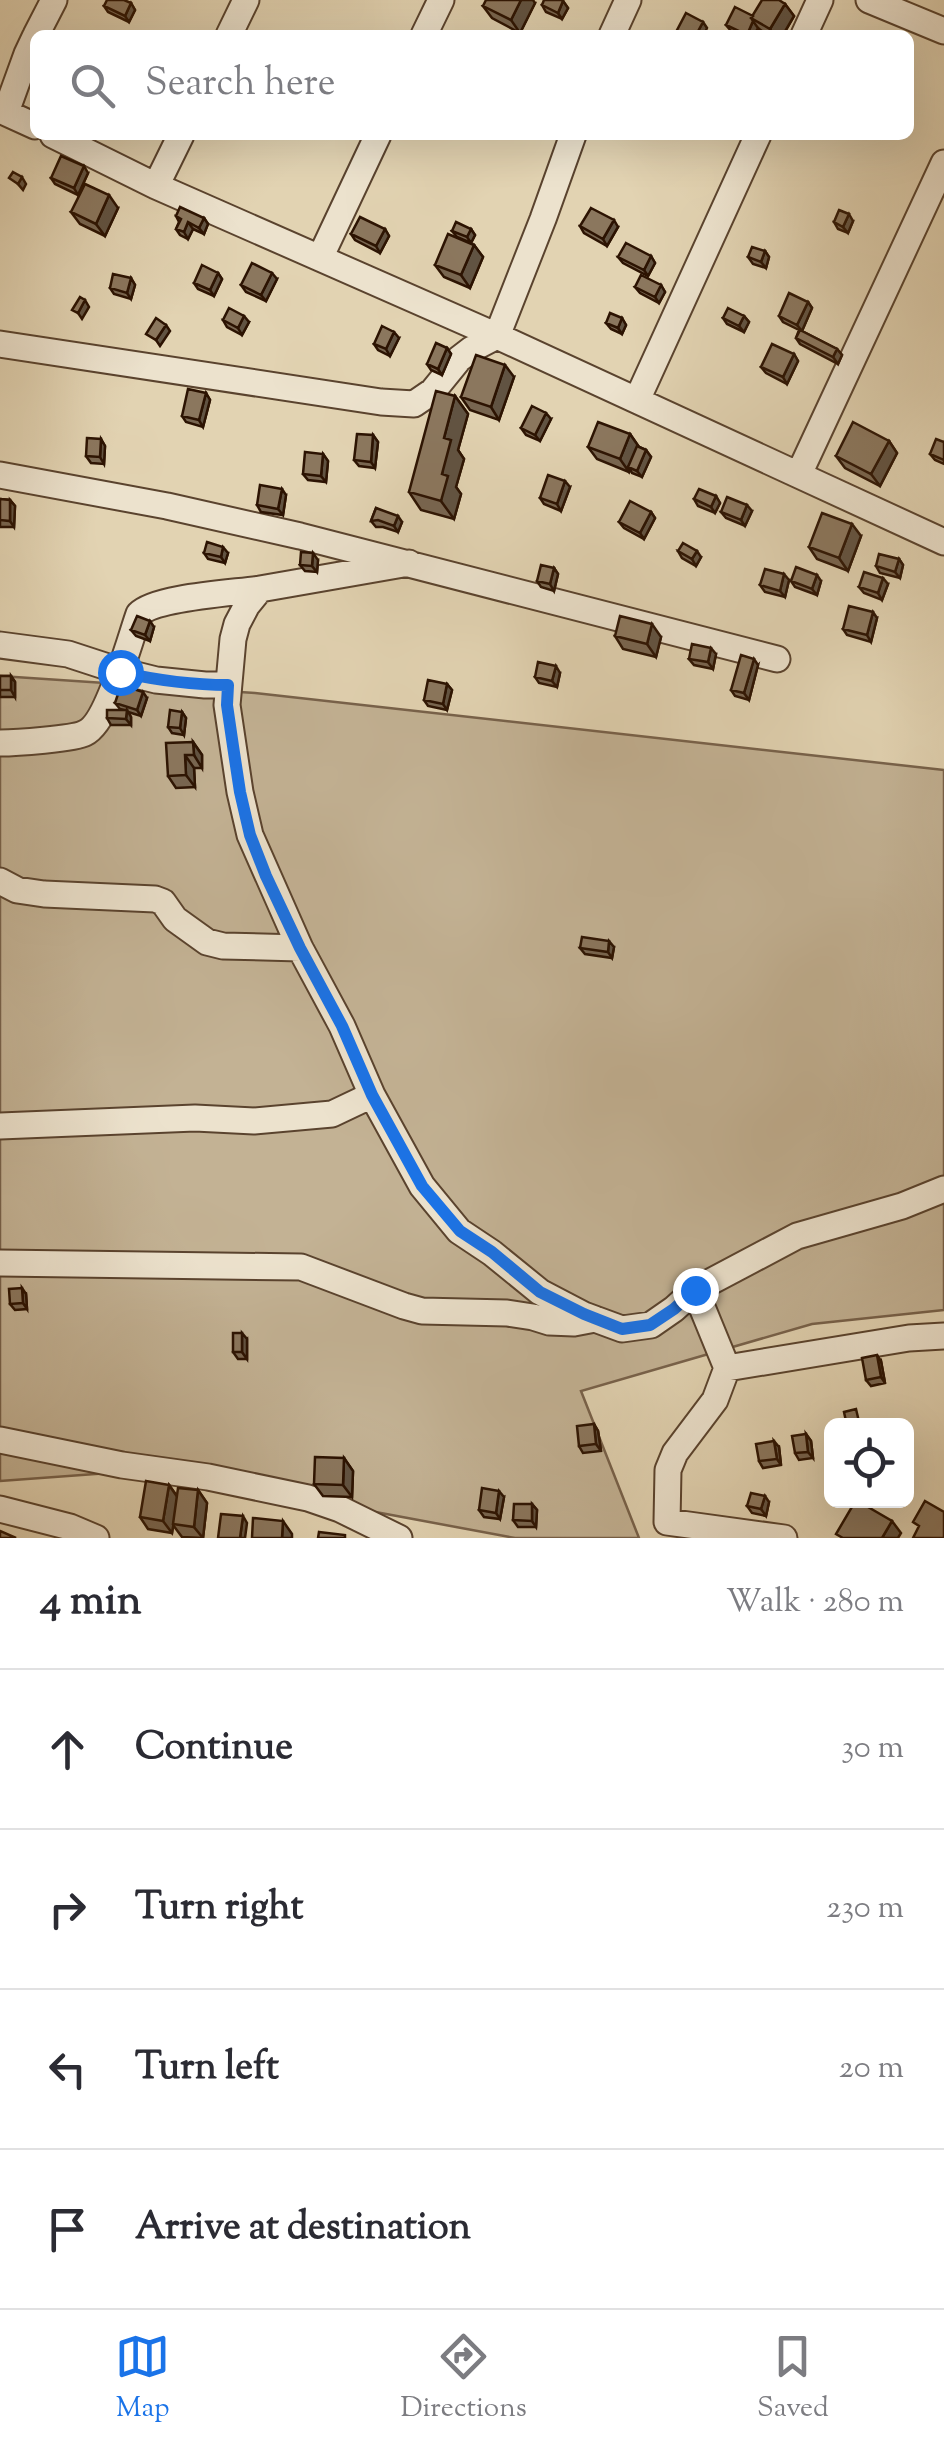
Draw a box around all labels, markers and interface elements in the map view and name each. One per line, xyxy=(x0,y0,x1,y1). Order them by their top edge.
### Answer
search box xyxy=(30,30,914,140)
icon: search xyxy=(65,58,120,113)
text: Search here xyxy=(145,58,336,112)
route start xyxy=(98,650,144,696)
route end xyxy=(673,1268,719,1314)
map controls xyxy=(824,1418,914,1508)
button: locate xyxy=(824,1418,914,1508)
text: 4 min xyxy=(40,1573,142,1633)
text: Walk · 280 m xyxy=(726,1580,904,1626)
icon: ahead xyxy=(40,1722,95,1777)
text: Continue xyxy=(135,1722,293,1776)
text: 30 m xyxy=(841,1726,904,1772)
icon: right xyxy=(40,1882,95,1937)
text: Turn right xyxy=(135,1882,303,1936)
text: 230 m xyxy=(826,1886,904,1932)
icon: left xyxy=(40,2042,95,2097)
text: Turn left xyxy=(135,2042,279,2096)
text: 20 m xyxy=(839,2046,904,2092)
icon: arrive xyxy=(40,2202,95,2257)
text: Arrive at destination xyxy=(135,2202,471,2256)
tab: Map xyxy=(115,2329,170,2429)
tab: Directions xyxy=(400,2329,527,2429)
tab: Saved xyxy=(757,2329,829,2429)

